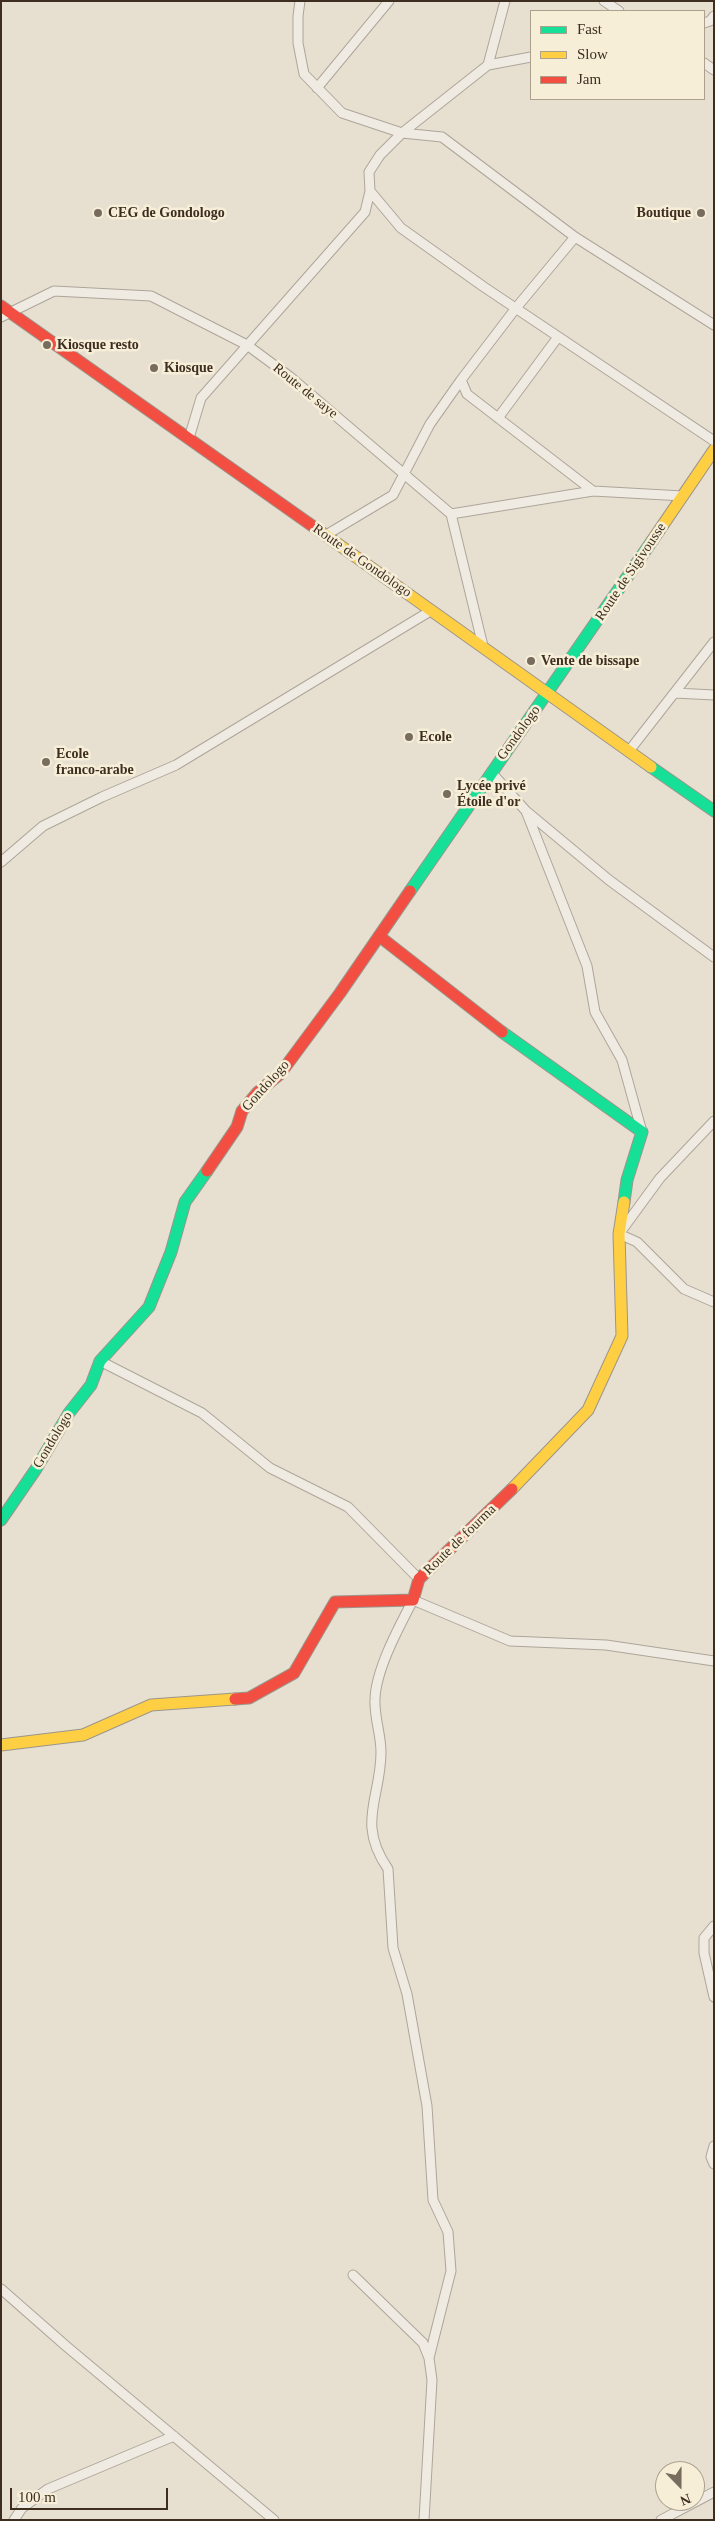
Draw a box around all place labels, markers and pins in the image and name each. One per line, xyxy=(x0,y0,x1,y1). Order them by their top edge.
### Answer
place label: CEG de Gondologo xyxy=(108,205,225,221)
place label: Boutique xyxy=(637,205,691,221)
marker: CEG de Gondologo xyxy=(92,207,104,219)
marker: Boutique xyxy=(695,207,707,219)
place label: Kiosque resto xyxy=(57,337,139,353)
marker: Kiosque resto xyxy=(41,339,53,351)
place label: Kiosque xyxy=(164,360,213,376)
marker: Kiosque xyxy=(148,362,160,374)
place label: Vente de bissape xyxy=(541,653,639,669)
marker: Vente de bissape xyxy=(525,655,537,667)
place label: Ecole xyxy=(419,729,452,745)
marker: Ecole xyxy=(403,731,415,743)
place label: Ecole franco-arabe xyxy=(56,746,134,779)
marker: Ecole franco-arabe xyxy=(40,756,52,768)
place label: Lycée privé Étoile d'or xyxy=(457,778,526,810)
marker: Lycée privé Étoile d'or xyxy=(441,788,453,800)

